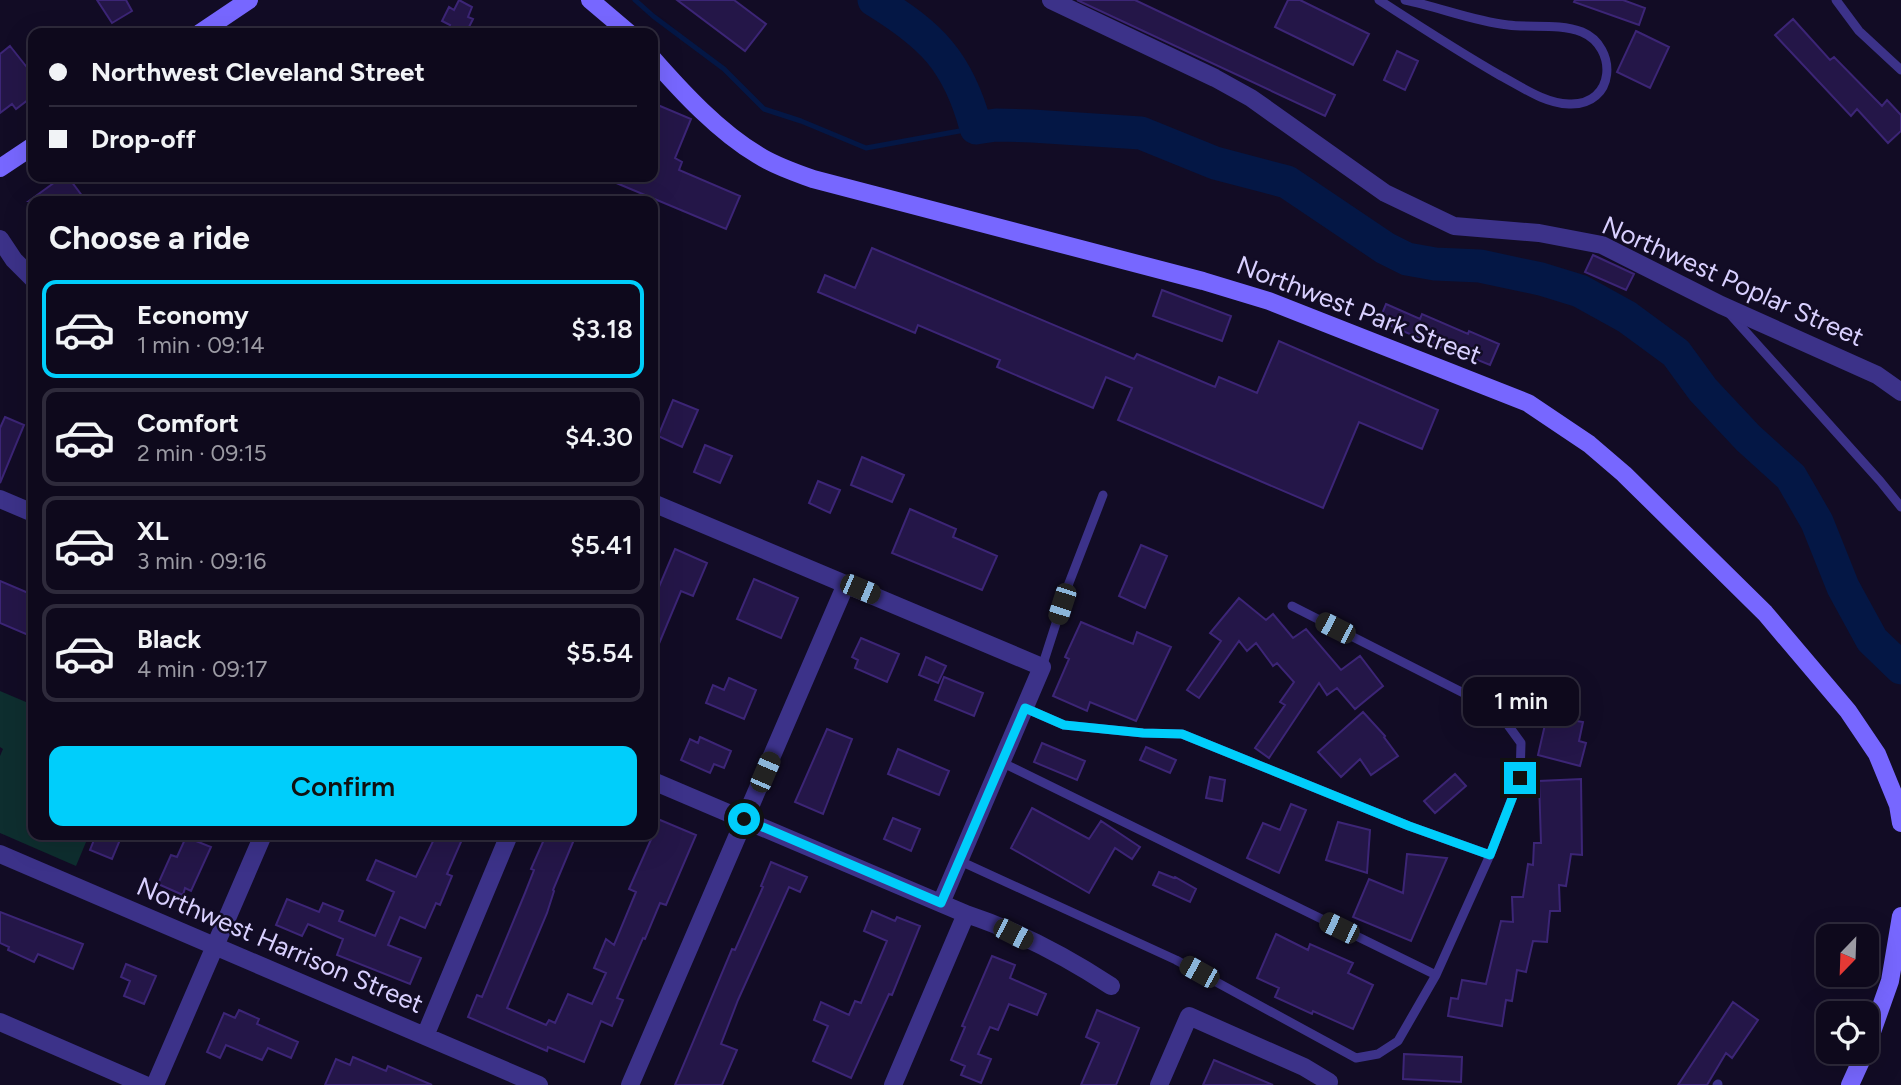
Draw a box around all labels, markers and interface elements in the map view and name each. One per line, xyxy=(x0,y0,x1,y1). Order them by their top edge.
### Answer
text: Northwest Cleveland Street xyxy=(91,56,425,88)
text: Drop-off xyxy=(91,123,196,155)
street label: Northwest Poplar Street xyxy=(1597,209,1869,353)
text: Choose a ride xyxy=(49,219,250,257)
street label: Northwest Park Street xyxy=(1232,249,1486,371)
icon: car xyxy=(53,298,116,361)
text: Economy xyxy=(137,299,249,331)
text: $3.18 xyxy=(571,313,633,345)
text: 1 min · 09:14 xyxy=(137,331,265,359)
icon: car xyxy=(53,406,116,469)
text: Comfort xyxy=(137,407,239,439)
text: $4.30 xyxy=(565,421,633,453)
text: 2 min · 09:15 xyxy=(137,439,267,467)
icon: car xyxy=(53,514,116,577)
text: XL xyxy=(137,515,169,547)
text: $5.41 xyxy=(570,529,633,561)
text: 3 min · 09:16 xyxy=(137,547,266,575)
car xyxy=(837,571,884,607)
car xyxy=(1046,581,1079,627)
car xyxy=(1312,609,1359,647)
icon: car xyxy=(53,622,116,685)
text: Black xyxy=(137,623,201,655)
text: $5.54 xyxy=(566,637,633,669)
text: 4 min · 09:17 xyxy=(137,655,267,683)
callout: 1 min xyxy=(1462,676,1578,726)
text: 1 min xyxy=(1494,687,1548,715)
button: Confirm xyxy=(49,746,637,826)
car xyxy=(748,749,783,795)
route end xyxy=(1504,762,1536,794)
route start xyxy=(728,803,760,835)
street label: Northwest Harrison Street xyxy=(132,870,428,1020)
car xyxy=(1316,909,1363,947)
car xyxy=(990,915,1037,953)
north arrow xyxy=(1816,924,1880,987)
map controls xyxy=(1816,924,1879,1064)
car xyxy=(1176,953,1223,991)
button: locate xyxy=(1816,1001,1879,1064)

